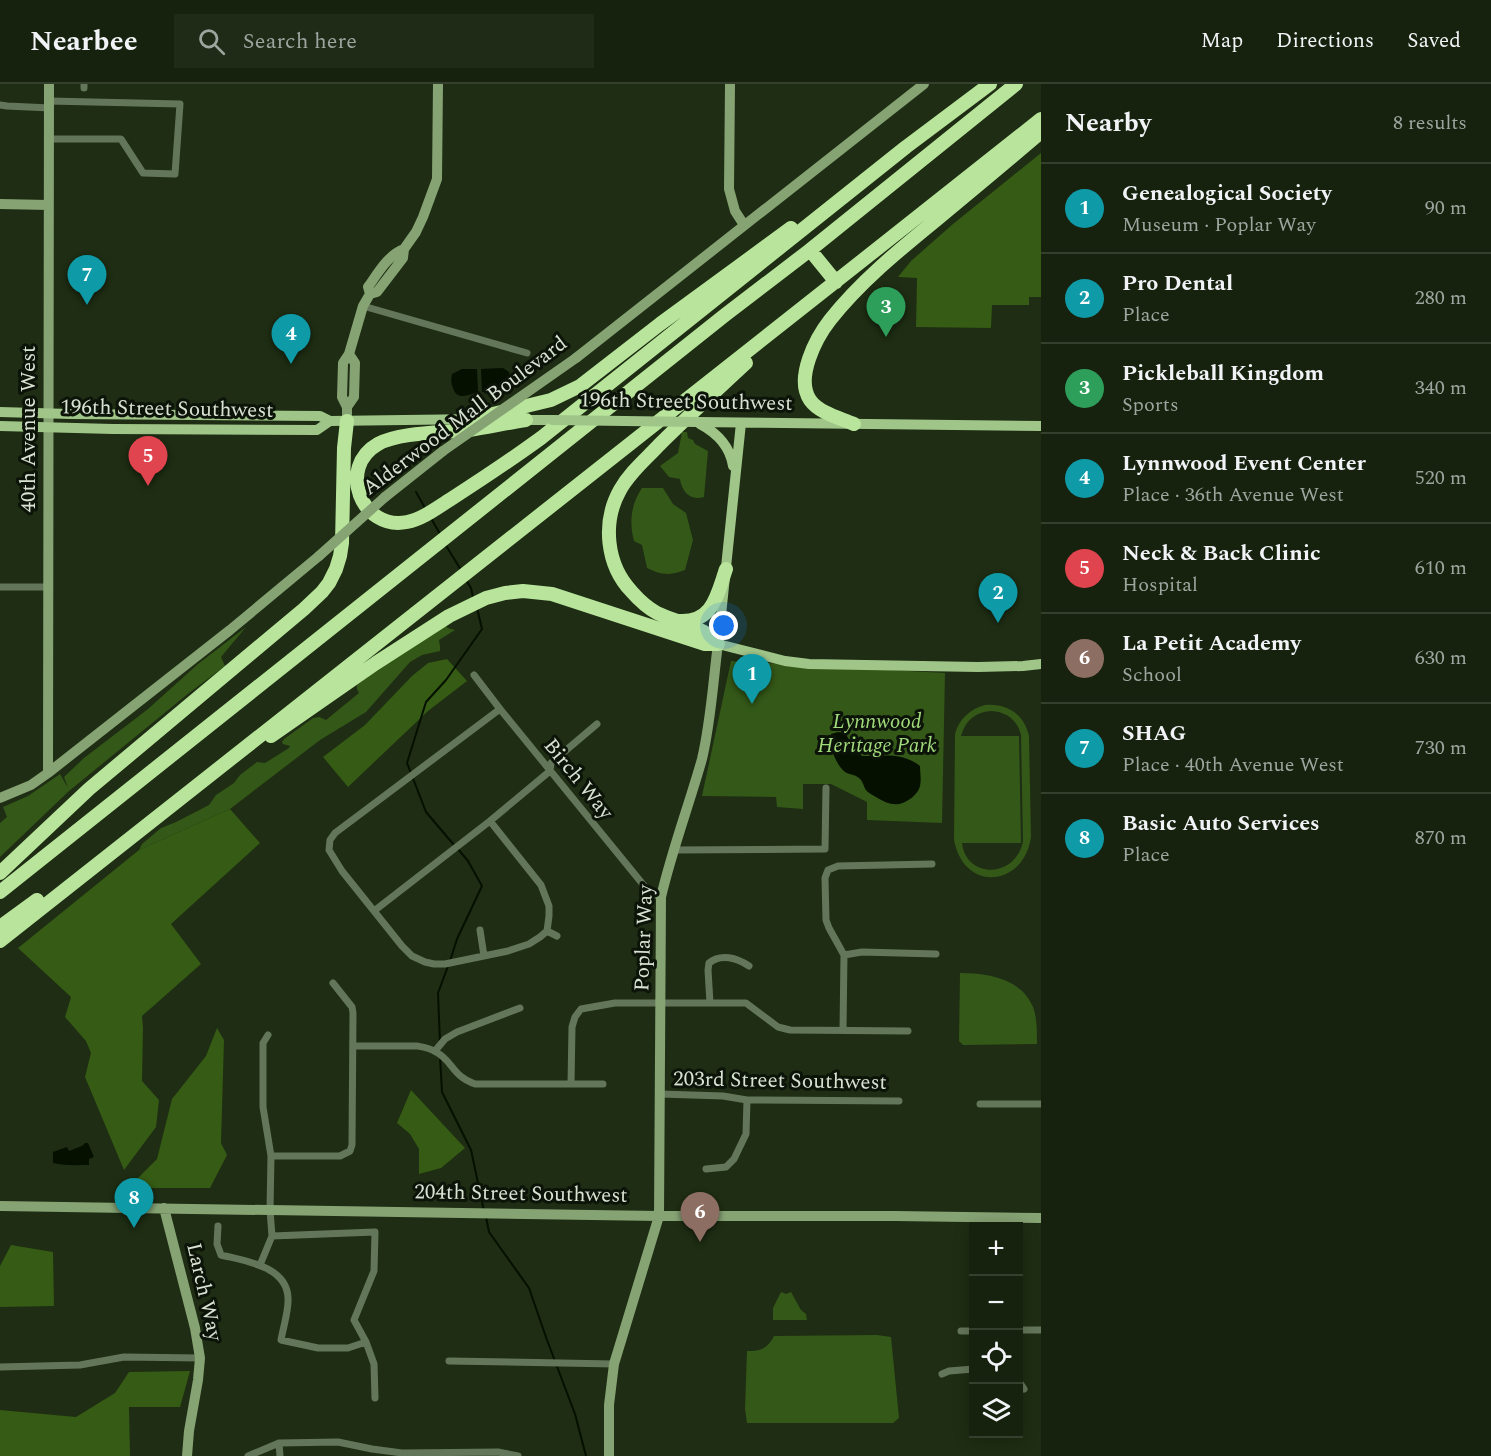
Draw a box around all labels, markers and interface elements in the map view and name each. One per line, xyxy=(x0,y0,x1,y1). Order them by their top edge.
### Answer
search box xyxy=(174,14,594,68)
text: Nearbee xyxy=(30,20,138,63)
icon: search xyxy=(195,25,228,58)
text: Search here xyxy=(243,25,357,58)
text: Map xyxy=(1201,25,1243,57)
text: Directions xyxy=(1276,25,1374,57)
text: Saved xyxy=(1407,25,1461,57)
text: Nearby xyxy=(1065,103,1151,143)
text: 8 results xyxy=(1393,108,1467,138)
text: Genealogical Society xyxy=(1122,177,1332,210)
text: 1 xyxy=(1079,193,1090,223)
text: 90 m xyxy=(1425,193,1467,223)
text: Museum · Poplar Way xyxy=(1122,210,1316,240)
pin: 7 xyxy=(68,256,106,305)
text: Pro Dental xyxy=(1122,267,1233,300)
text: 2 xyxy=(1079,283,1090,313)
text: 280 m xyxy=(1415,283,1467,313)
pin: 3 xyxy=(866,288,906,337)
text: Place xyxy=(1122,300,1170,330)
pin: 4 xyxy=(272,314,310,364)
street label: Alderwood Mall Boulevard xyxy=(356,328,574,504)
street label: 40th Avenue West xyxy=(13,345,45,513)
text: Pickleball Kingdom xyxy=(1122,357,1324,390)
text: 3 xyxy=(1079,373,1090,403)
text: 340 m xyxy=(1415,373,1467,403)
street label: 196th Street Southwest xyxy=(579,384,793,420)
text: Sports xyxy=(1122,390,1179,420)
street label: 196th Street Southwest xyxy=(60,391,274,427)
pin: 5 xyxy=(128,436,168,486)
text: Lynnwood Event Center xyxy=(1122,447,1366,480)
text: 4 xyxy=(1079,463,1090,493)
text: 520 m xyxy=(1415,463,1467,493)
text: Place · 36th Avenue West xyxy=(1122,480,1344,510)
text: Neck & Back Clinic xyxy=(1122,537,1321,570)
text: 5 xyxy=(1079,553,1090,583)
text: 610 m xyxy=(1415,553,1467,583)
text: Hospital xyxy=(1122,570,1198,600)
pin: 2 xyxy=(978,574,1018,623)
your location xyxy=(709,611,738,640)
text: La Petit Academy xyxy=(1122,627,1301,660)
text: 6 xyxy=(1079,643,1090,673)
text: 630 m xyxy=(1415,643,1467,673)
pin: 1 xyxy=(732,654,771,704)
text: School xyxy=(1122,660,1182,690)
park label: Lynnwood Heritage Park xyxy=(818,706,937,762)
text: SHAG xyxy=(1122,717,1186,750)
street label: Birch Way xyxy=(535,731,621,827)
text: 7 xyxy=(1079,733,1090,763)
text: 730 m xyxy=(1415,733,1467,763)
text: Place · 40th Avenue West xyxy=(1122,750,1344,780)
text: Basic Auto Services xyxy=(1122,807,1320,840)
text: 8 xyxy=(1079,823,1090,853)
text: 870 m xyxy=(1415,823,1467,853)
text: Place xyxy=(1122,840,1170,870)
street label: Poplar Way xyxy=(626,883,662,992)
street label: 203rd Street Southwest xyxy=(673,1063,887,1099)
street label: 204th Street Southwest xyxy=(414,1176,628,1212)
pin: 8 xyxy=(114,1178,154,1228)
pin: 6 xyxy=(680,1192,720,1242)
map controls xyxy=(969,1222,1023,1438)
button: + xyxy=(969,1222,1023,1276)
street label: Larch Way xyxy=(177,1240,231,1345)
button: − xyxy=(969,1276,1023,1330)
button: locate xyxy=(969,1330,1023,1384)
button: layers xyxy=(969,1384,1023,1438)

